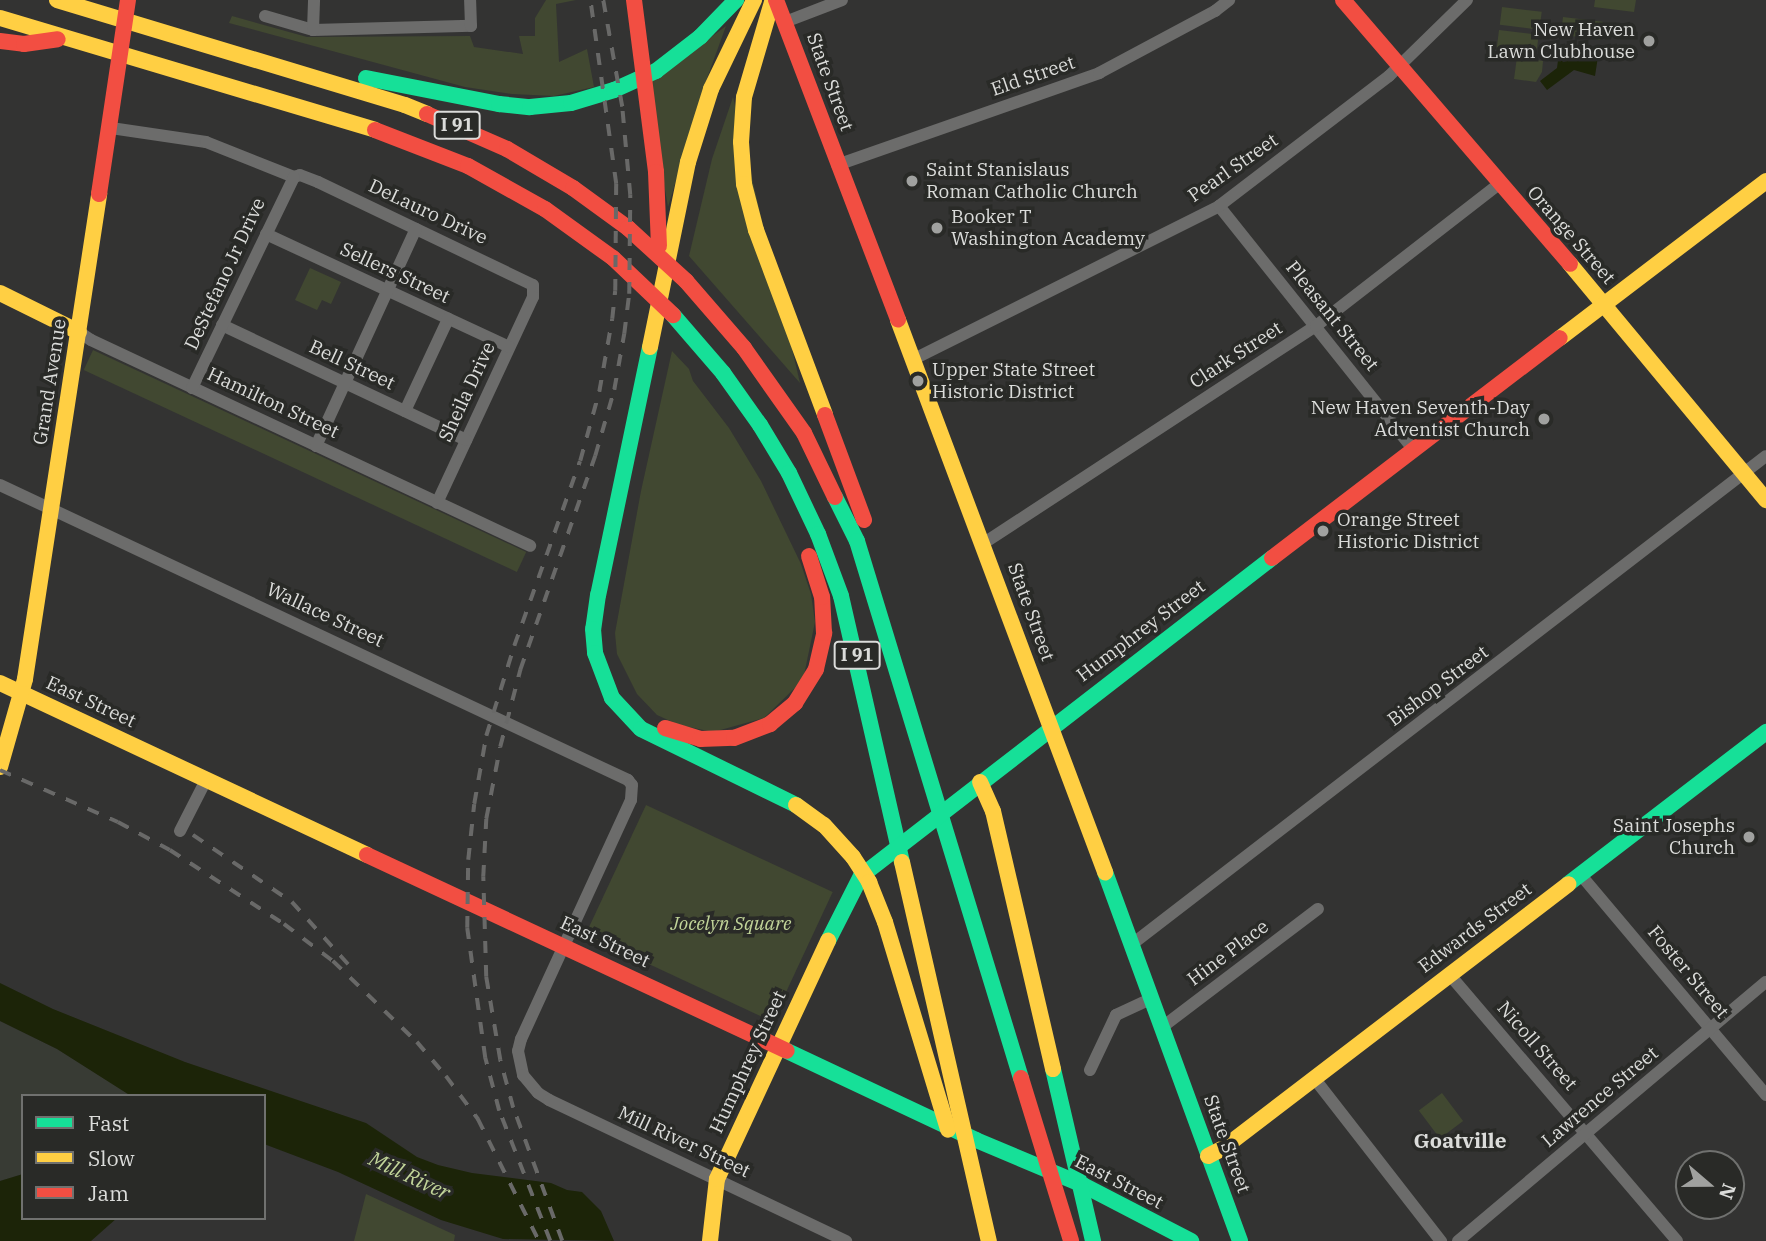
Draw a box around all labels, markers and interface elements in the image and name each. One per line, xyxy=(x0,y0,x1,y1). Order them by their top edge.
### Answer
place label: New Haven Lawn Clubhouse xyxy=(1487,19,1635,63)
street label: State Street xyxy=(802,30,858,134)
marker: New Haven Lawn Clubhouse xyxy=(1641,33,1657,49)
street label: Eld Street xyxy=(988,51,1078,101)
road number: I 91 xyxy=(433,110,482,140)
street label: Pearl Street xyxy=(1184,129,1282,207)
place label: Saint Stanislaus Roman Catholic Church xyxy=(926,159,1138,203)
marker: Saint Stanislaus Roman Catholic Church xyxy=(904,173,920,189)
street label: DeLauro Drive xyxy=(365,175,491,249)
street label: Orange Street xyxy=(1522,181,1620,289)
street label: DeStefano Jr Drive xyxy=(180,194,270,354)
place label: Booker T Washington Academy xyxy=(951,206,1145,250)
marker: Booker T Washington Academy xyxy=(929,220,945,236)
street label: Sellers Street xyxy=(337,238,453,308)
street label: Pleasant Street xyxy=(1281,257,1383,375)
street label: Grand Avenue xyxy=(29,317,71,447)
street label: Clark Street xyxy=(1185,317,1287,393)
street label: Bell Street xyxy=(305,335,399,395)
street label: Sheila Drive xyxy=(434,338,500,446)
place label: Upper State Street Historic District xyxy=(932,359,1095,403)
street label: Hamilton Street xyxy=(204,363,342,443)
marker: Upper State Street Historic District xyxy=(910,373,926,389)
place label: New Haven Seventh-Day Adventist Church xyxy=(1311,397,1530,441)
marker: New Haven Seventh-Day Adventist Church xyxy=(1536,411,1552,427)
place label: Orange Street Historic District xyxy=(1337,509,1479,553)
marker: Orange Street Historic District xyxy=(1315,523,1331,539)
street label: State Street xyxy=(1003,560,1059,664)
street label: Humphrey Street xyxy=(1072,575,1210,687)
street label: Wallace Street xyxy=(263,578,387,652)
road number: I 91 xyxy=(832,640,882,670)
street label: Bishop Street xyxy=(1383,641,1493,731)
street label: East Street xyxy=(43,671,139,733)
place label: Saint Josephs Church xyxy=(1613,815,1735,859)
marker: Saint Josephs Church xyxy=(1741,829,1757,845)
street label: Edwards Street xyxy=(1414,878,1536,978)
street label: East Street xyxy=(557,911,653,973)
park label: Jocelyn Square xyxy=(670,913,792,935)
street label: Hine Place xyxy=(1183,915,1273,991)
street label: Foster Street xyxy=(1643,921,1733,1023)
street label: Humphrey Street xyxy=(705,987,791,1137)
street label: Nicoll Street xyxy=(1492,997,1582,1095)
street label: Lawrence Street xyxy=(1537,1042,1663,1152)
street label: State Street xyxy=(1199,1092,1255,1196)
legend xyxy=(21,1094,266,1220)
street label: Mill River Street xyxy=(614,1101,754,1183)
text: Fast xyxy=(88,1109,129,1137)
district label: Goatville xyxy=(1413,1127,1507,1153)
text: Slow xyxy=(88,1144,135,1172)
water label: Mill River xyxy=(365,1145,455,1205)
street label: East Street xyxy=(1071,1150,1167,1214)
north arrow xyxy=(1675,1150,1745,1220)
text: Jam xyxy=(88,1179,129,1207)
text: N xyxy=(1714,1180,1742,1203)

